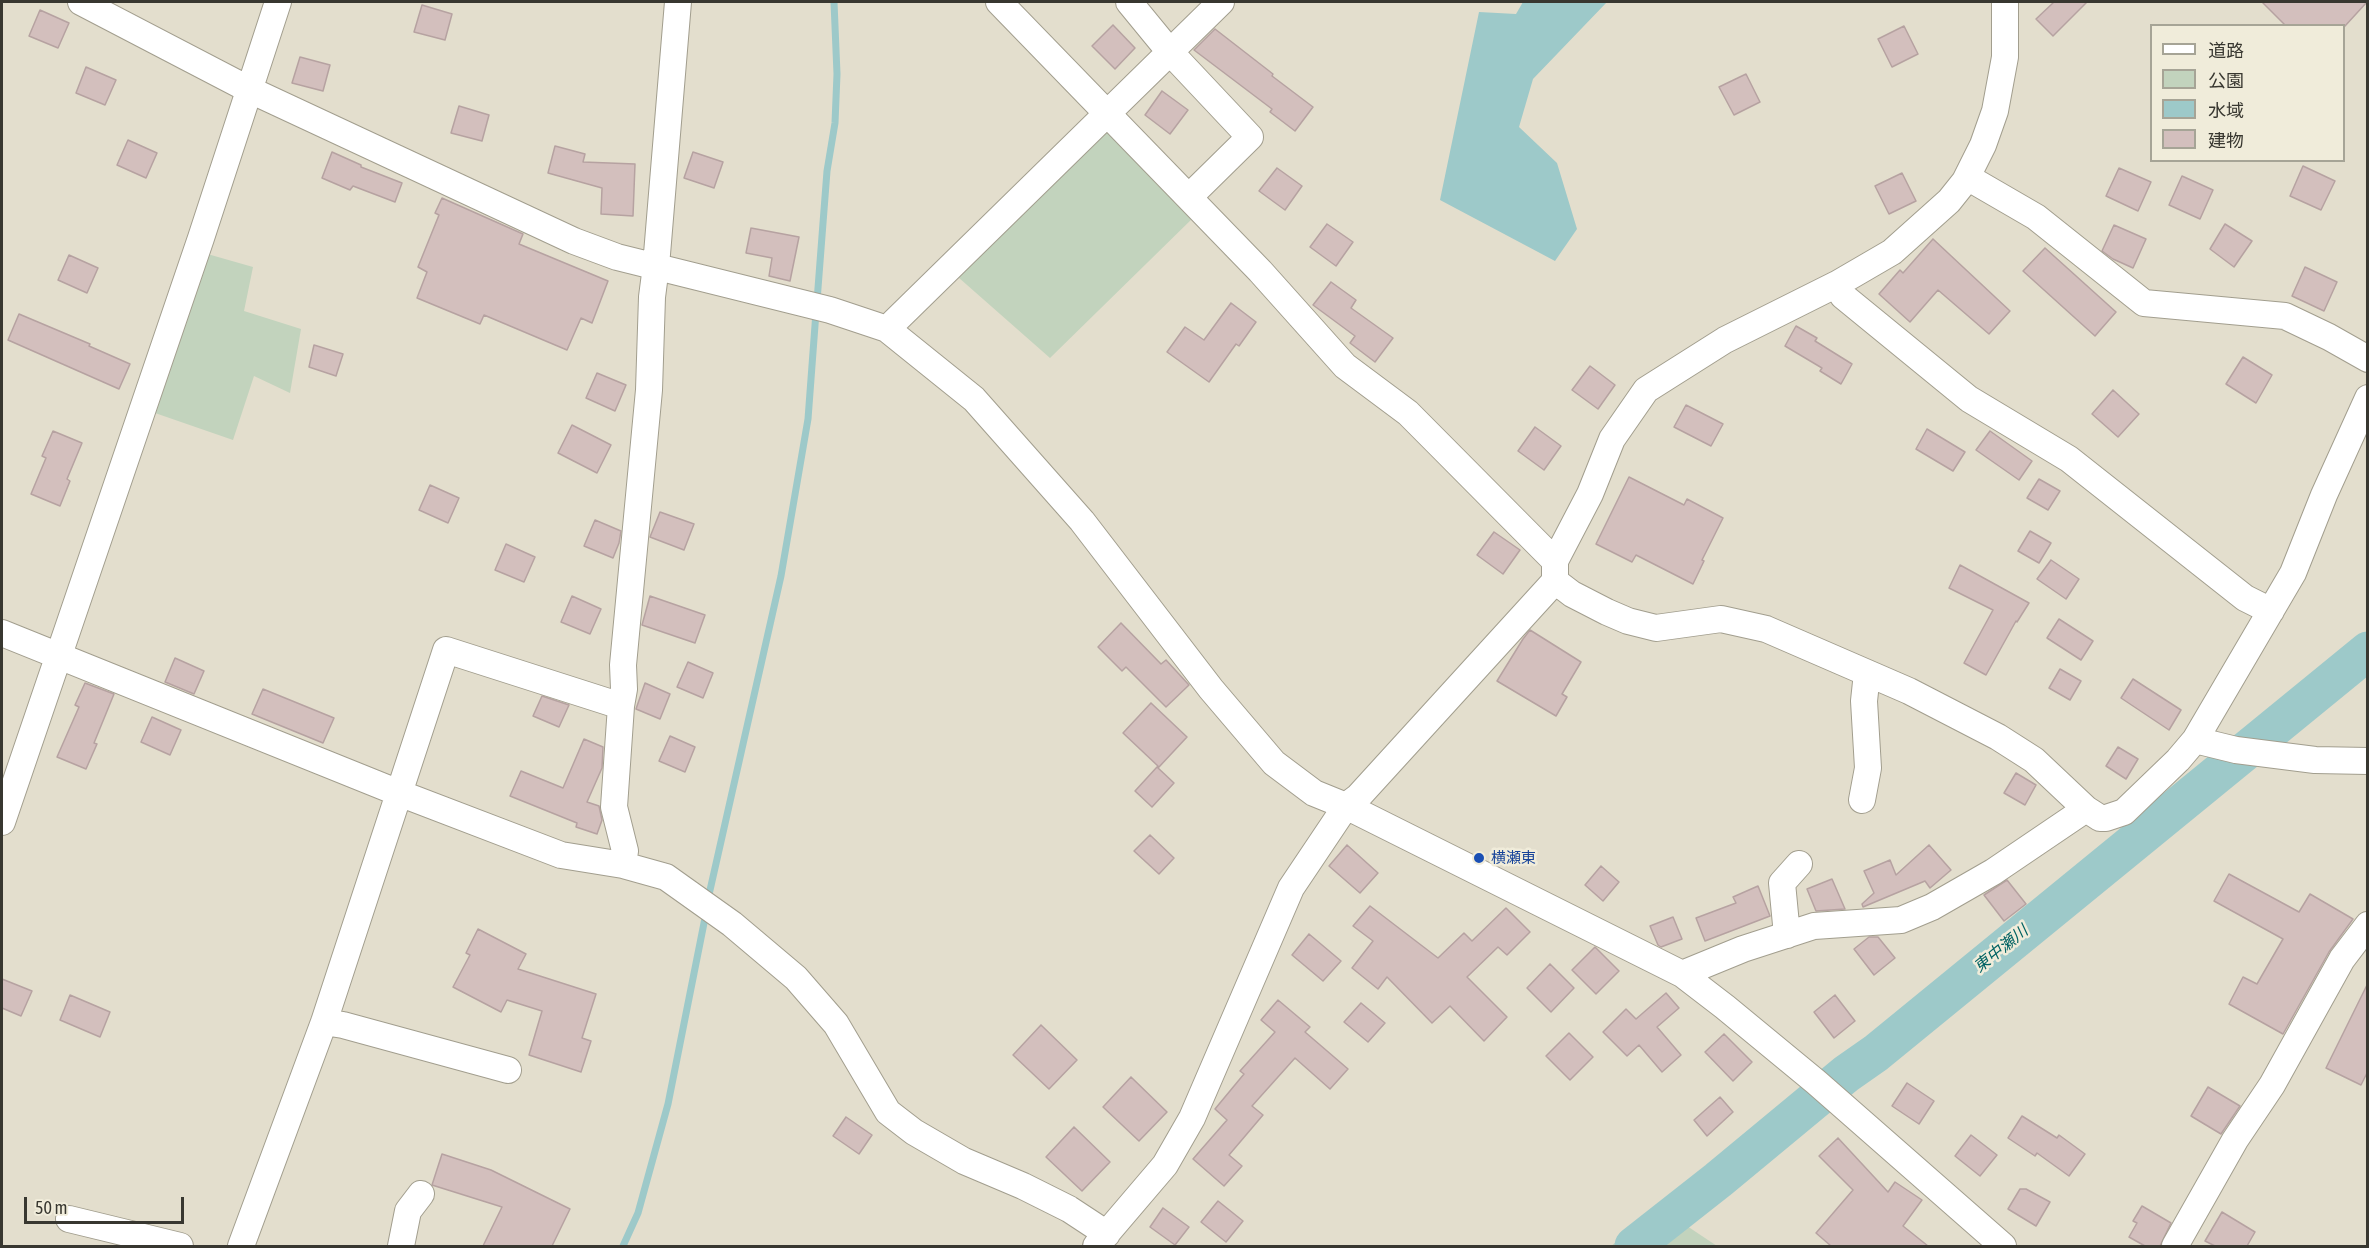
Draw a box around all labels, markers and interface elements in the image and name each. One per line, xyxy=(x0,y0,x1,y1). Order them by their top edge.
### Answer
legend xyxy=(2150,24,2345,162)
text: 道路 xyxy=(2208,40,2244,61)
text: 公園 xyxy=(2208,70,2244,91)
text: 水域 xyxy=(2208,100,2244,121)
text: 建物 xyxy=(2208,130,2244,151)
place label: 横瀬東 xyxy=(1491,849,1536,867)
marker: 横瀬東 xyxy=(1472,851,1486,865)
water label: 東中瀬川 xyxy=(1970,921,2032,977)
scale bar xyxy=(27,1185,188,1223)
text: 50 m xyxy=(35,1197,67,1218)

